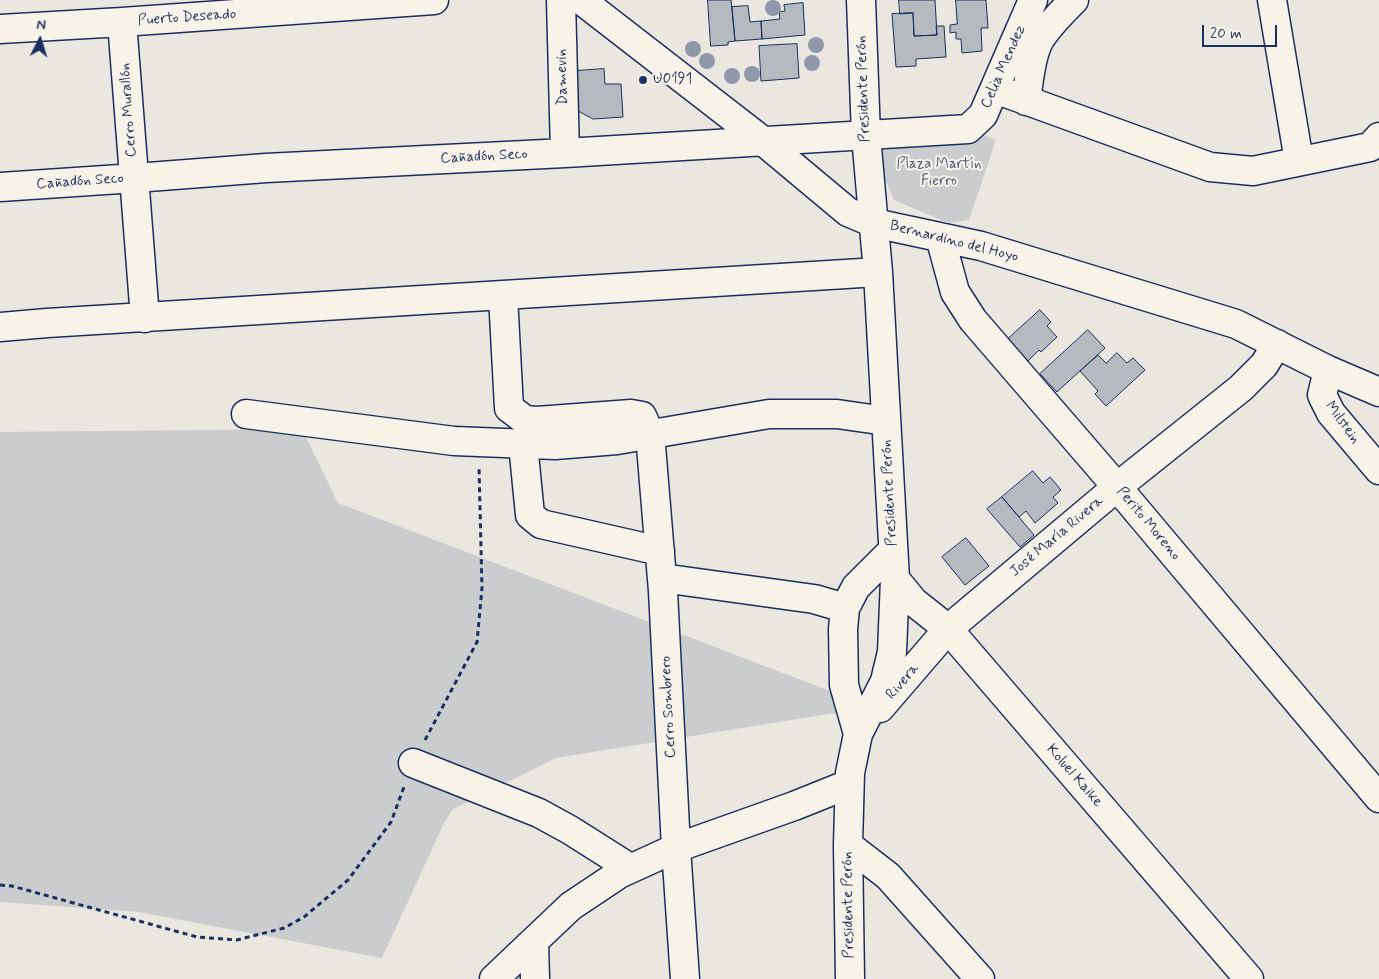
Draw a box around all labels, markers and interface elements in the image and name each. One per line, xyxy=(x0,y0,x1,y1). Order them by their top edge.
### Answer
street label: Puerto Deseado xyxy=(137,6,237,30)
north arrow xyxy=(15,15,65,65)
scale bar xyxy=(1204,15,1279,47)
text: N xyxy=(36,16,47,34)
street label: Celia Mendez xyxy=(978,22,1030,112)
text: 20 m xyxy=(1210,24,1242,44)
street label: Presidente Perón xyxy=(853,35,875,143)
street label: Damevin xyxy=(554,49,572,105)
street label: Cerro Murallón xyxy=(117,62,141,158)
place label: U0191 xyxy=(653,71,692,89)
marker: U0191 xyxy=(637,74,649,86)
street label: Cañadón Seco xyxy=(440,146,528,168)
park label: Plaza Martín Fierro xyxy=(896,156,982,191)
street label: Cañadón Seco xyxy=(36,170,124,194)
street label: Bernardino del Hoyo xyxy=(888,217,1020,267)
street label: Milstein xyxy=(1320,398,1364,448)
street label: Presidente Perón xyxy=(878,439,902,547)
street label: Perito Moreno xyxy=(1112,484,1184,564)
street label: José María Rivera xyxy=(1007,493,1107,581)
street label: Cerro Sombrero xyxy=(657,655,681,759)
street label: Rivera xyxy=(883,660,923,704)
street label: Koluel Kaike xyxy=(1042,741,1106,811)
street label: Presidente Perón xyxy=(839,851,859,959)

